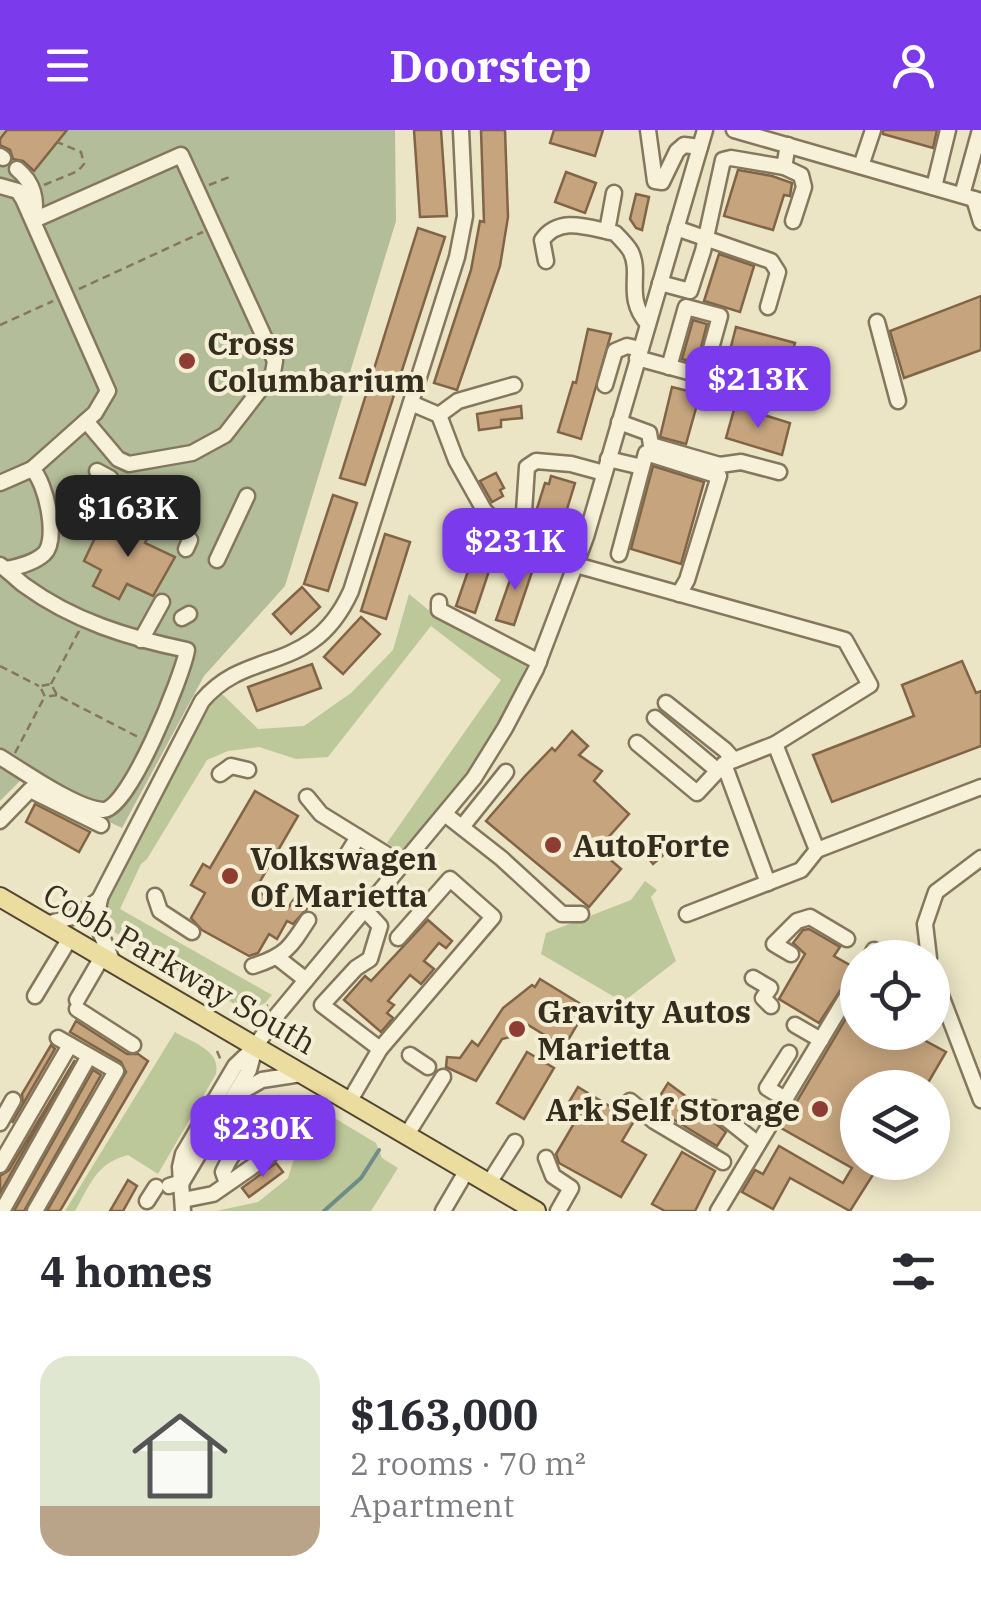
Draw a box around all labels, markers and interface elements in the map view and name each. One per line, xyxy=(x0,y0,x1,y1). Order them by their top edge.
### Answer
text: Doorstep xyxy=(389,36,592,94)
icon: menu xyxy=(40,38,95,93)
icon: person xyxy=(886,38,941,93)
place label: Cross Columbarium xyxy=(207,322,426,401)
pin: $213K xyxy=(688,346,828,431)
marker: Cross Columbarium xyxy=(176,350,198,372)
text: $213K xyxy=(707,357,809,399)
pin: $163K xyxy=(58,475,198,560)
text: $163K xyxy=(77,486,179,528)
pin: $231K xyxy=(445,508,585,593)
text: $231K xyxy=(464,519,566,561)
place label: AutoForte xyxy=(573,824,730,866)
marker: AutoForte xyxy=(542,834,564,856)
place label: Volkswagen Of Marietta xyxy=(250,837,437,916)
marker: Volkswagen Of Marietta xyxy=(219,865,241,887)
street label: Cobb Parkway South xyxy=(36,873,324,1063)
map controls xyxy=(840,940,950,1180)
button: locate xyxy=(840,940,950,1050)
place label: Gravity Autos Marietta xyxy=(537,990,751,1069)
marker: Gravity Autos Marietta xyxy=(506,1018,528,1040)
button: layers xyxy=(840,1070,950,1180)
place label: Ark Self Storage xyxy=(545,1088,800,1130)
pin: $230K xyxy=(193,1095,333,1180)
marker: Ark Self Storage xyxy=(809,1098,831,1120)
text: $230K xyxy=(212,1106,314,1148)
text: 4 homes xyxy=(40,1244,213,1299)
icon: filters xyxy=(886,1244,941,1299)
text: $163,000 xyxy=(350,1387,538,1442)
icon: home xyxy=(120,1396,240,1516)
text: 2 rooms · 70 m² xyxy=(350,1442,586,1484)
text: Apartment xyxy=(350,1484,514,1526)

